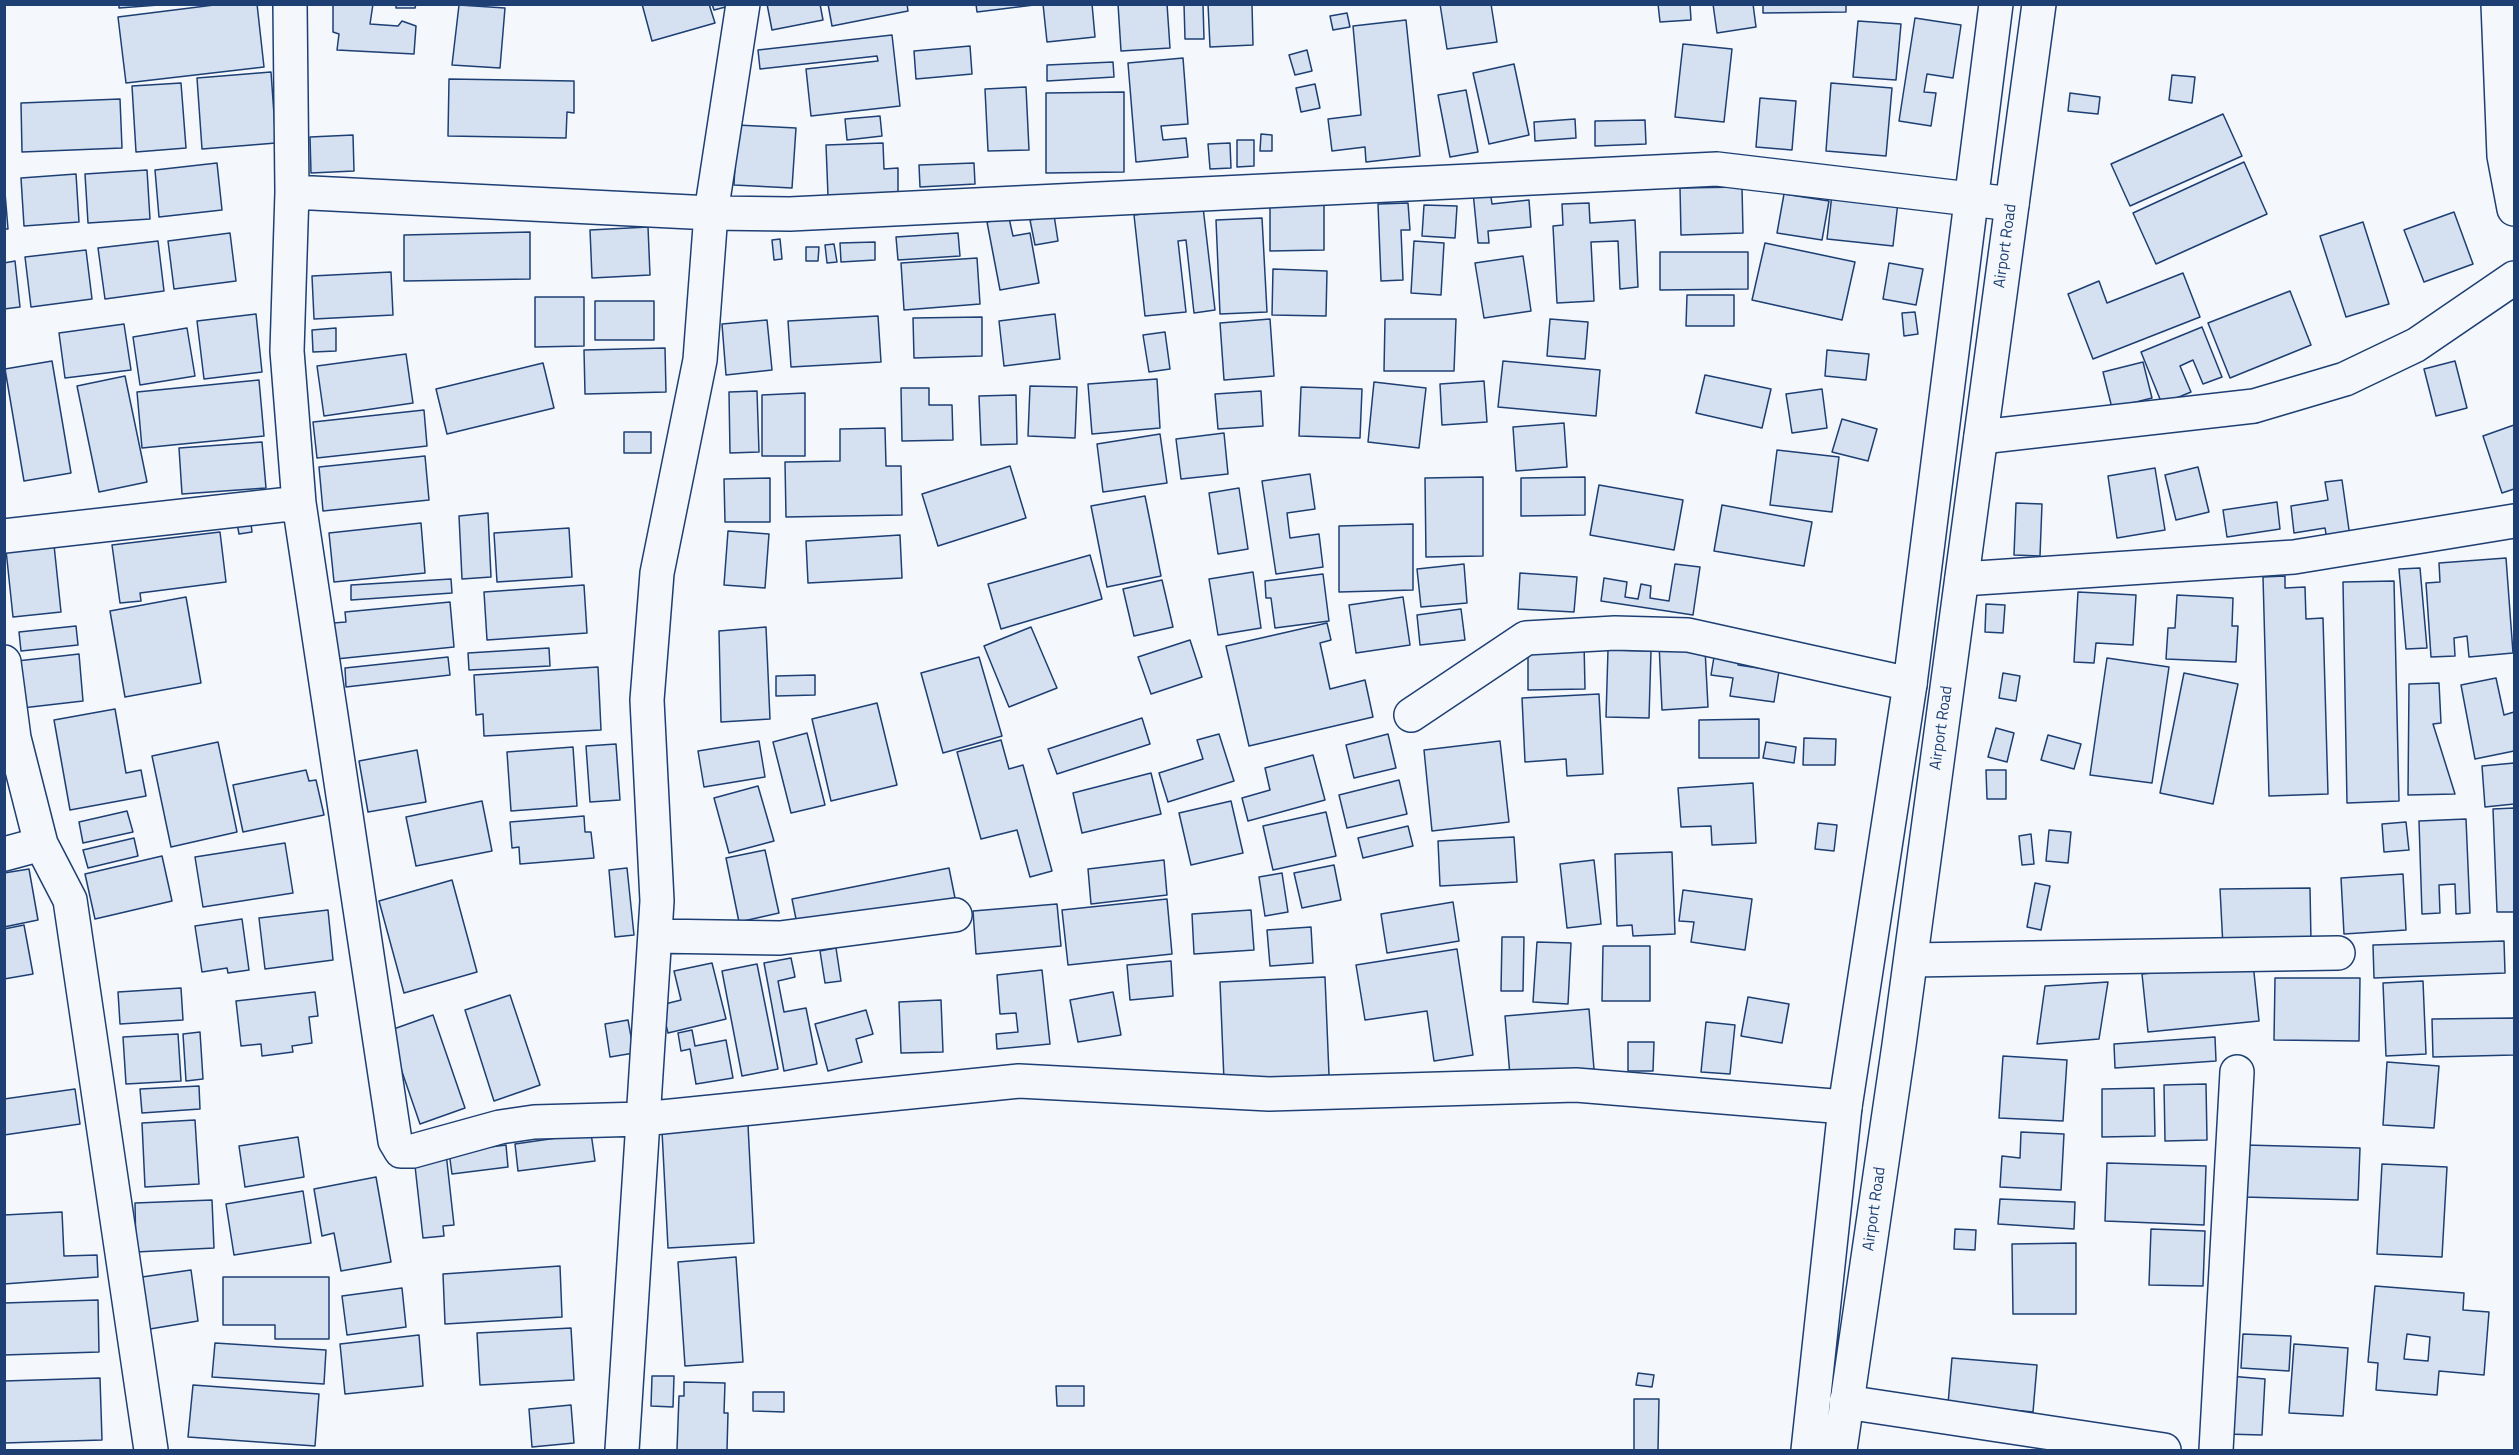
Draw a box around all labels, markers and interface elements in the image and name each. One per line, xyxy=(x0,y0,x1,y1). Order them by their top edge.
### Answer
street label: Airport Road xyxy=(1991,203,2021,289)
street label: Airport Road xyxy=(1927,685,1957,771)
street label: Airport Road xyxy=(1860,1166,1890,1252)

